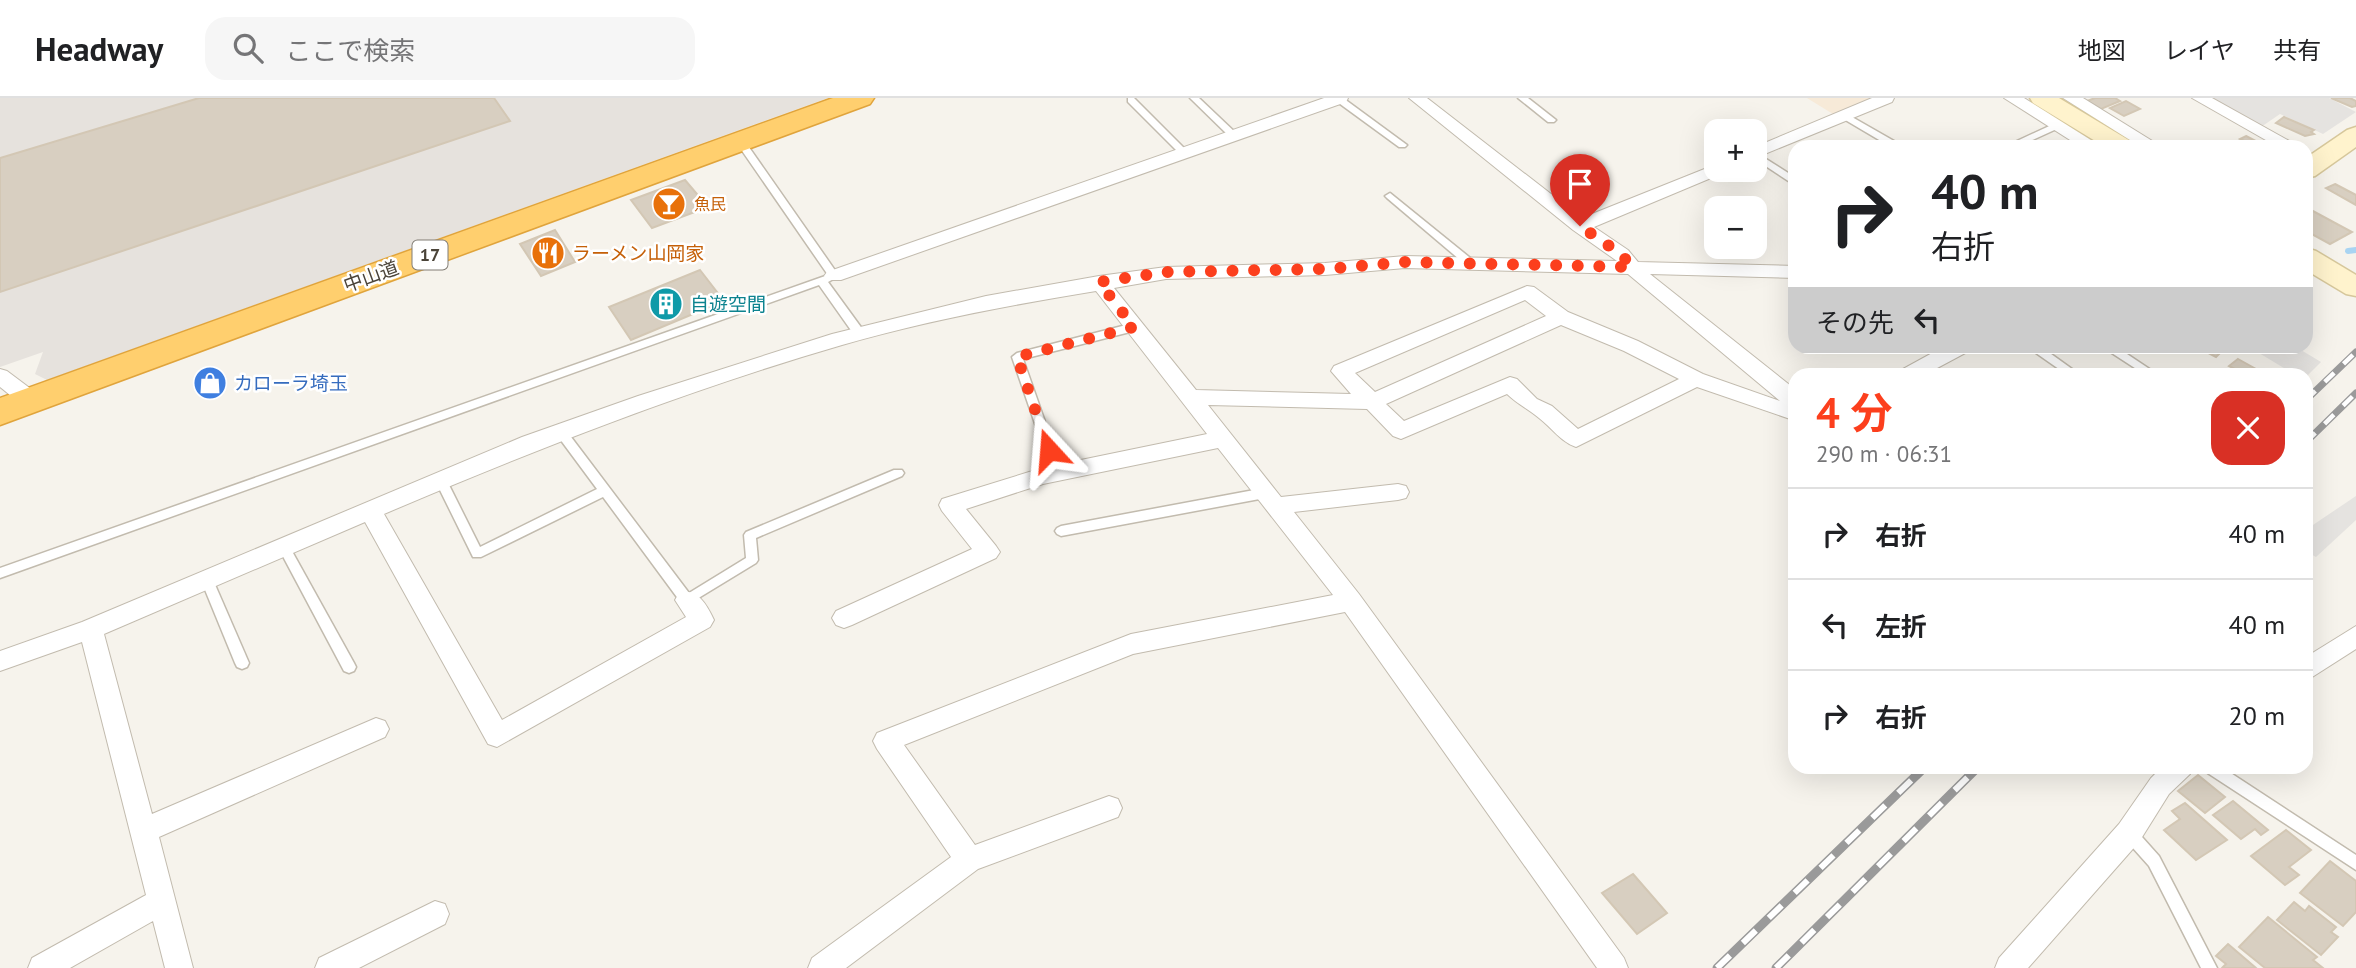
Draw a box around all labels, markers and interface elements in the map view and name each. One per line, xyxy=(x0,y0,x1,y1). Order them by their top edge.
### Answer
search box xyxy=(205,17,695,80)
text: Headway xyxy=(35,27,163,70)
icon: search xyxy=(229,29,267,67)
text: ここで検索 xyxy=(285,34,415,67)
text: 地図 xyxy=(2078,35,2126,66)
text: レイヤ xyxy=(2164,35,2235,66)
text: 共有 xyxy=(2273,35,2321,66)
map controls xyxy=(1704,119,1767,259)
button: + xyxy=(1704,119,1767,182)
pin xyxy=(1550,154,1610,226)
text: 40 m xyxy=(1931,159,2038,223)
icon: arrive xyxy=(1561,165,1599,203)
icon: right xyxy=(1816,168,1907,259)
bar icon: 魚民 xyxy=(650,185,688,223)
place label: 魚民 xyxy=(694,194,726,214)
button: − xyxy=(1704,196,1767,259)
text: 右折 xyxy=(1931,225,1995,267)
restaurant icon: ラーメン山岡家 xyxy=(529,234,567,272)
road number: 17 xyxy=(412,240,448,270)
place label: ラーメン山岡家 xyxy=(572,241,704,265)
street label: 中山道 xyxy=(340,255,402,297)
building icon: 自遊空間 xyxy=(647,285,685,323)
place label: 自遊空間 xyxy=(690,292,766,316)
icon: left xyxy=(1908,301,1946,339)
text: その先 xyxy=(1816,306,1894,339)
shop icon: カローラ埼玉 xyxy=(191,364,229,402)
place label: カローラ埼玉 xyxy=(234,371,348,395)
text: 4 分 xyxy=(1816,385,1892,440)
button: close xyxy=(2211,391,2285,465)
position arrow xyxy=(1012,413,1086,487)
text: 290 m · 06:31 xyxy=(1816,439,1952,468)
icon: right xyxy=(1816,515,1854,553)
text: 40 m xyxy=(2229,517,2285,550)
text: 右折 xyxy=(1875,519,1927,552)
icon: left xyxy=(1816,606,1854,644)
text: 40 m xyxy=(2229,608,2285,641)
text: 左折 xyxy=(1875,610,1927,643)
icon: right xyxy=(1816,697,1854,735)
text: 20 m xyxy=(2229,699,2285,732)
text: 右折 xyxy=(1875,701,1927,734)

